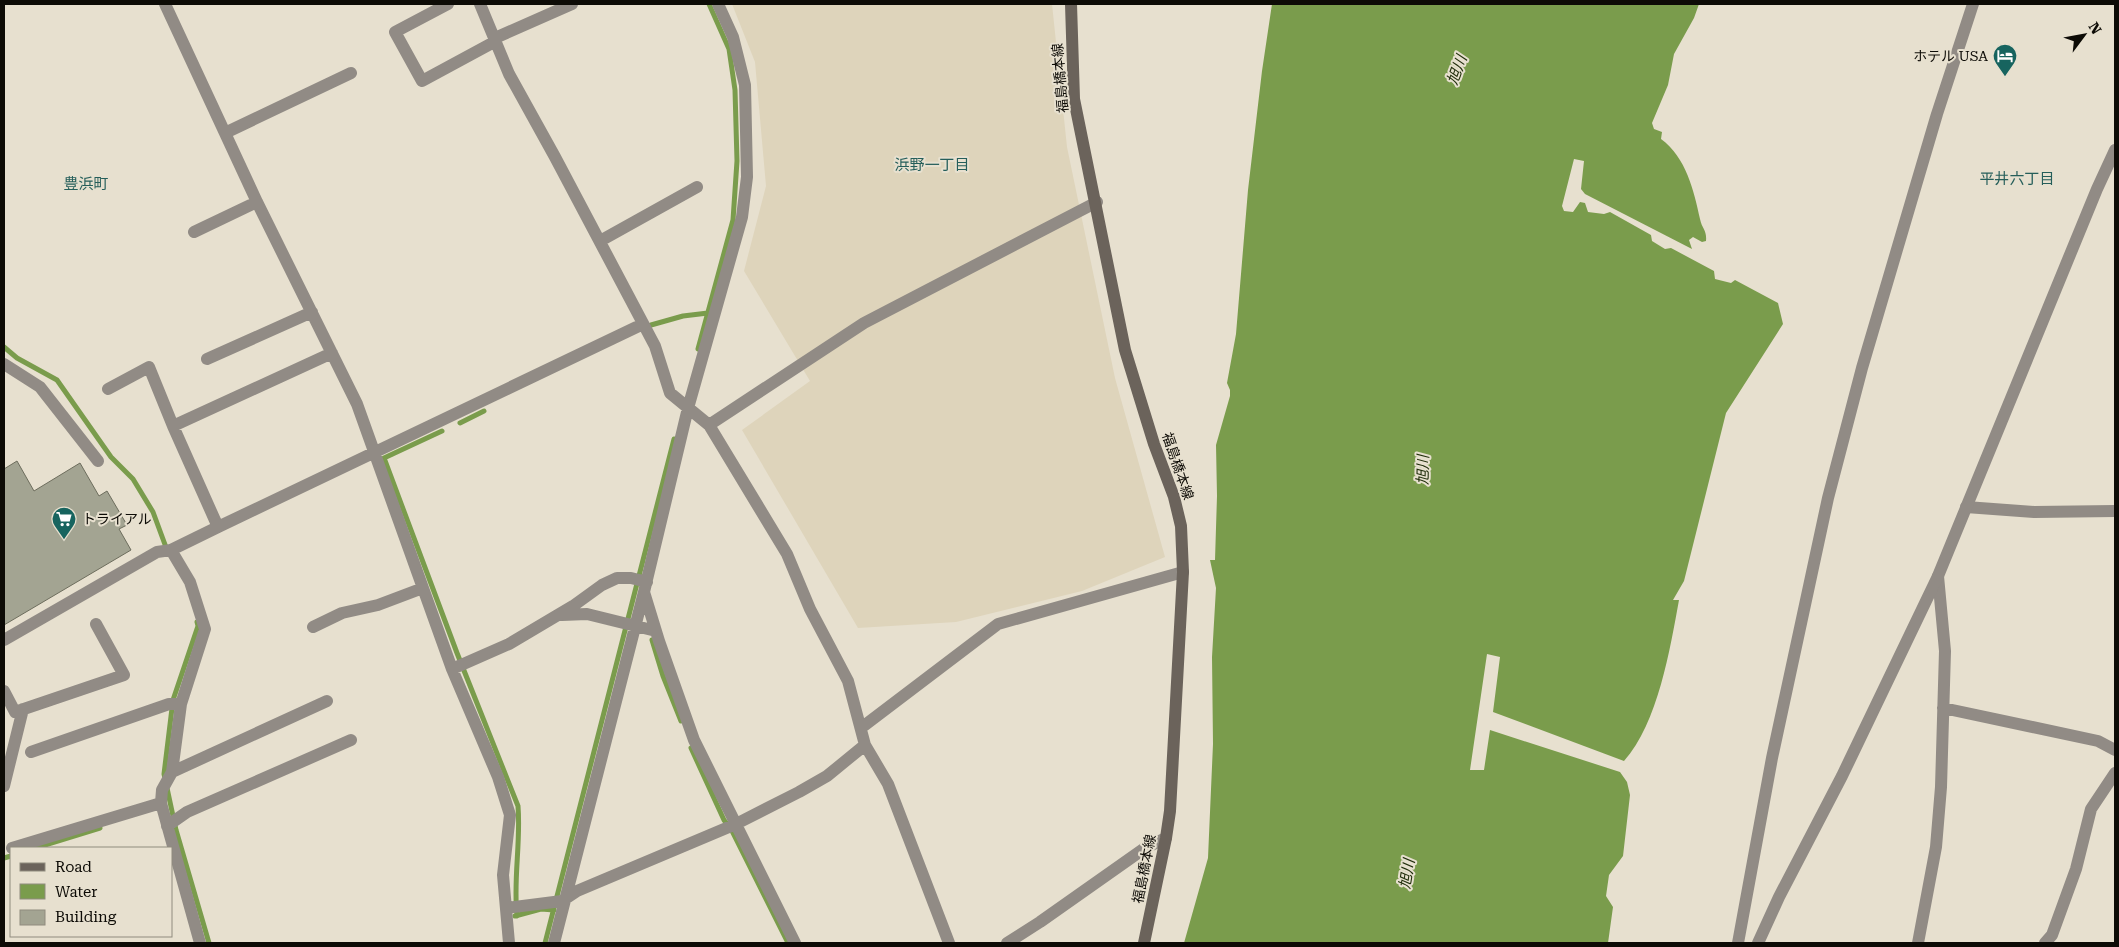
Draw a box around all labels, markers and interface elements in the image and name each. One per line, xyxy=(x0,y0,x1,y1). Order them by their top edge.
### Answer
north arrow xyxy=(2059,10,2109,60)
text: N xyxy=(2085,19,2105,37)
street label: 福島橋本線 xyxy=(1049,42,1071,114)
hotel icon: ホテル USA xyxy=(1992,43,2018,77)
place label: ホテル USA xyxy=(1913,48,1988,64)
water label: 旭川 xyxy=(1443,51,1471,87)
district label: 浜野一丁目 xyxy=(894,156,970,174)
district label: 平井六丁目 xyxy=(1979,170,2055,188)
district label: 豊浜町 xyxy=(63,175,109,193)
street label: 福島橋本線 xyxy=(1159,430,1197,502)
water label: 旭川 xyxy=(1414,453,1432,485)
supermarket icon: トライアル xyxy=(51,506,77,540)
place label: トライアル xyxy=(82,511,152,527)
street label: 福島橋本線 xyxy=(1129,833,1159,905)
legend xyxy=(10,847,172,937)
water label: 旭川 xyxy=(1396,856,1419,890)
text: Road xyxy=(55,858,92,876)
text: Water xyxy=(55,883,97,901)
text: Building xyxy=(55,908,117,926)

